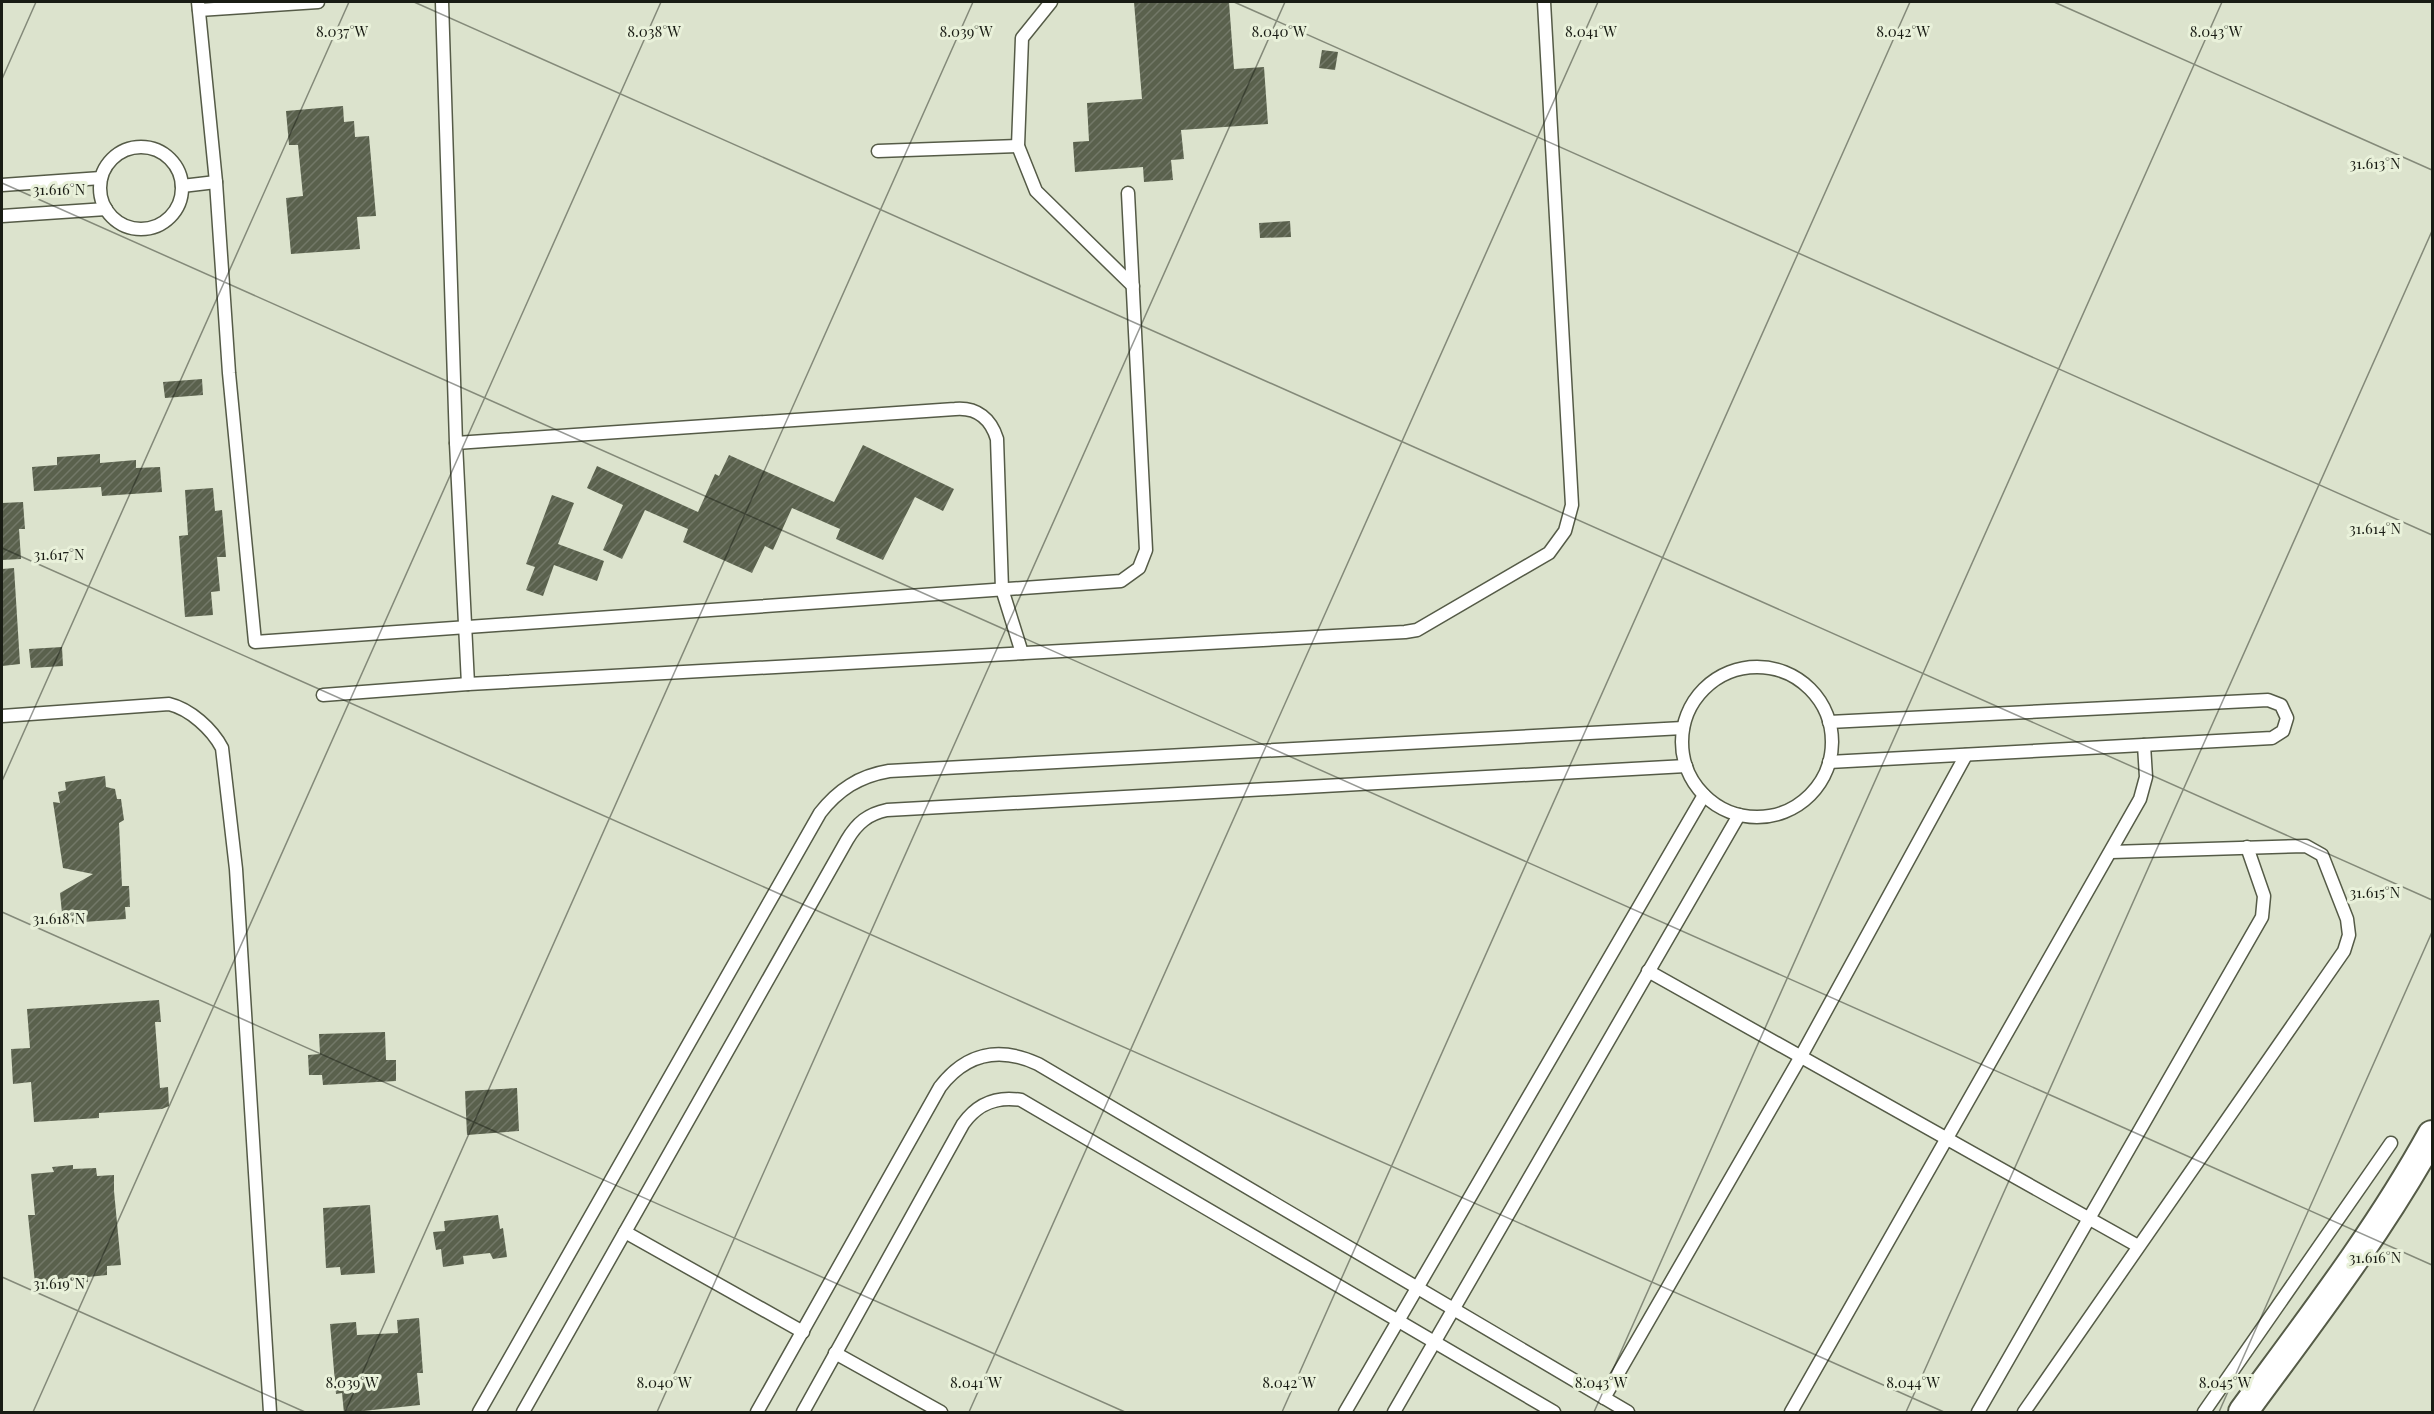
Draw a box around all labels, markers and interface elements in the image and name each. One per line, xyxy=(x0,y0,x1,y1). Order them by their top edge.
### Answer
text: 8.037°W xyxy=(316,21,368,41)
text: 8.038°W xyxy=(627,21,681,41)
text: 8.039°W xyxy=(939,21,993,41)
text: 8.040°W xyxy=(1251,21,1307,41)
text: 8.041°W xyxy=(1565,21,1617,41)
text: 8.042°W xyxy=(1876,21,1930,41)
text: 8.043°W xyxy=(2190,21,2243,41)
text: 31.613°N xyxy=(2349,153,2401,173)
text: 31.616°N xyxy=(33,179,86,199)
text: 31.614°N xyxy=(2349,518,2401,538)
text: 31.617°N xyxy=(33,544,85,564)
text: 31.615°N xyxy=(2350,882,2401,902)
text: 31.618°N xyxy=(33,908,86,928)
text: 31.616°N xyxy=(2349,1247,2402,1267)
text: 31.619°N xyxy=(33,1273,85,1293)
text: 8.039°W xyxy=(325,1372,379,1392)
text: 8.040°W xyxy=(636,1372,692,1392)
text: 8.041°W xyxy=(950,1372,1002,1392)
text: 8.042°W xyxy=(1262,1372,1316,1392)
text: 8.043°W xyxy=(1575,1372,1628,1392)
text: 8.044°W xyxy=(1886,1372,1940,1392)
text: 8.045°W xyxy=(2199,1372,2252,1392)

